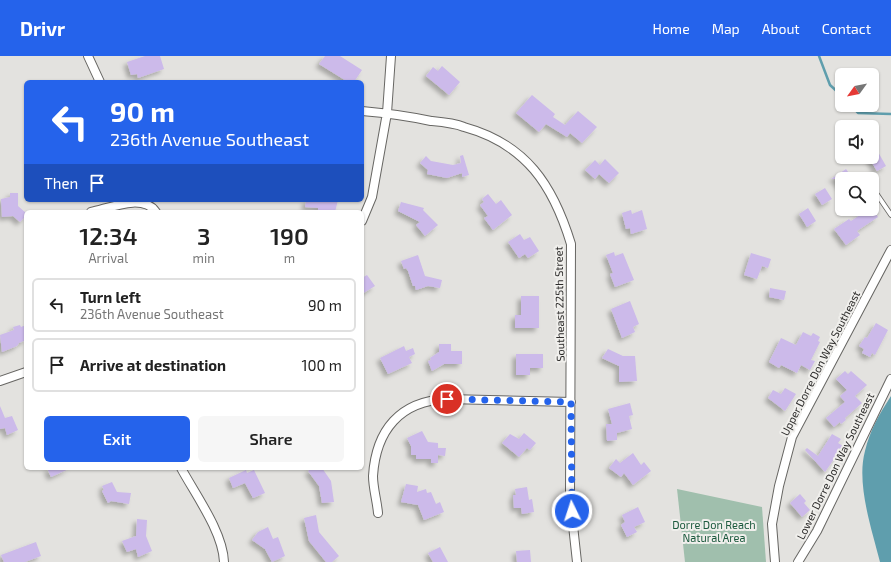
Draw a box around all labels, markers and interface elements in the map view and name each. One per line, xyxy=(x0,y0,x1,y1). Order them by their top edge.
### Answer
text: Drivr xyxy=(20,17,65,40)
text: Home xyxy=(653,20,690,37)
text: Map xyxy=(712,20,740,37)
text: About xyxy=(762,20,800,37)
text: Contact xyxy=(822,20,871,37)
north arrow xyxy=(835,68,879,112)
map controls xyxy=(835,68,879,216)
text: 90 m xyxy=(110,94,175,128)
icon: left xyxy=(44,96,96,148)
button: sound xyxy=(835,120,879,164)
text: 236th Avenue Southeast xyxy=(110,128,309,150)
icon: arrive xyxy=(86,172,108,194)
button: search xyxy=(835,172,879,216)
text: Then xyxy=(44,174,78,192)
text: 12:34 xyxy=(79,221,137,250)
text: 3 xyxy=(197,221,210,250)
text: 190 xyxy=(270,221,309,250)
street label: Southeast 225th Street xyxy=(551,246,567,362)
text: Arrival xyxy=(89,250,128,266)
text: min xyxy=(193,250,215,266)
text: m xyxy=(284,250,295,266)
text: Turn left xyxy=(80,288,141,306)
street label: Upper Dorre Don Way Southeast xyxy=(778,288,862,438)
icon: left xyxy=(46,294,68,316)
text: 90 m xyxy=(308,296,342,314)
text: 236th Avenue Southeast xyxy=(80,306,224,322)
icon: arrive xyxy=(46,354,68,376)
text: Arrive at destination xyxy=(80,356,226,374)
text: 100 m xyxy=(301,356,342,374)
pin xyxy=(430,382,464,416)
icon: arrive xyxy=(436,388,458,410)
street label: Lower Dorre Don Way Southeast xyxy=(794,391,876,541)
button: Exit xyxy=(44,416,190,462)
button: Share xyxy=(198,416,344,462)
position arrow xyxy=(551,490,593,532)
park label: Dorre Don Reach Natural Area xyxy=(672,518,756,544)

